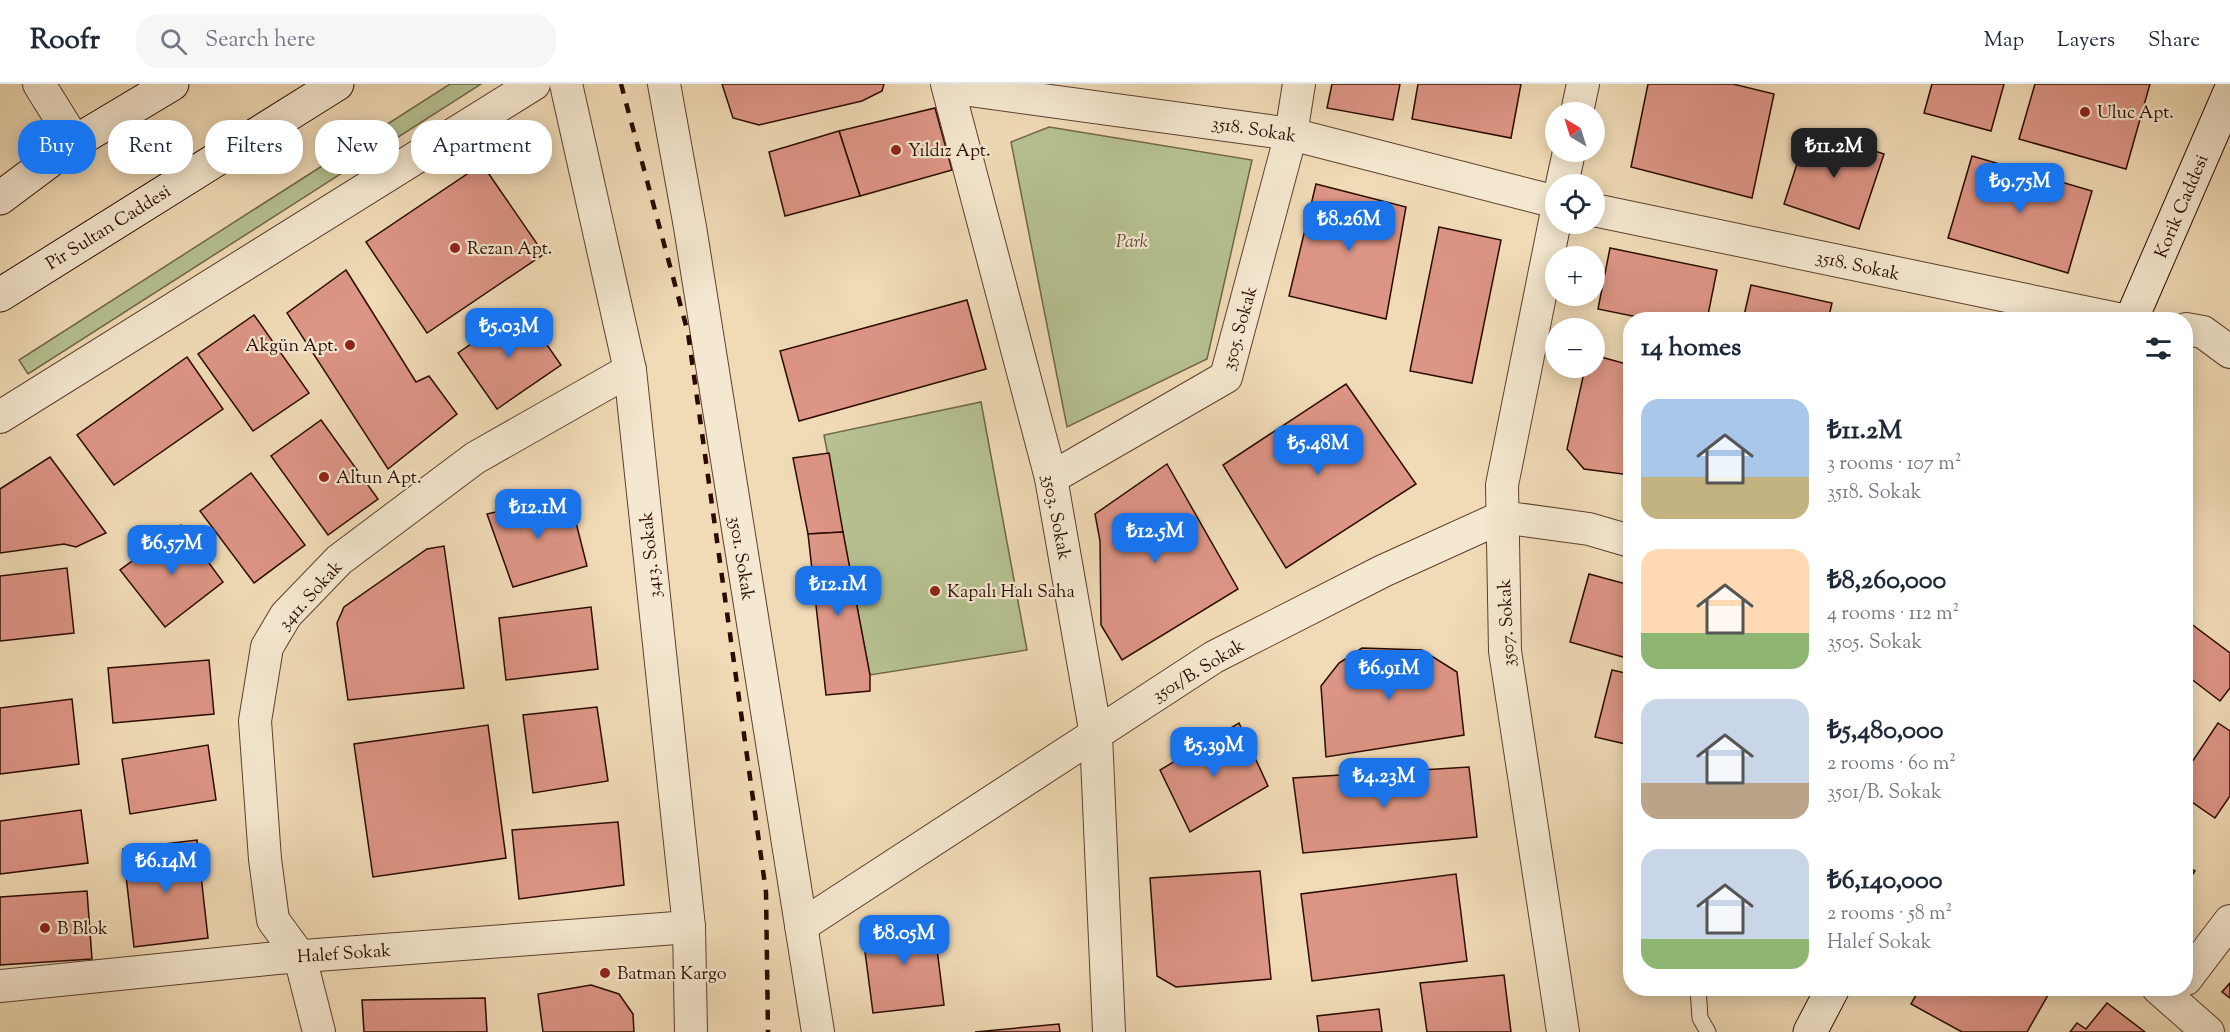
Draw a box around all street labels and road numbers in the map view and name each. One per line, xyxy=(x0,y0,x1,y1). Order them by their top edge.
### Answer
street label: 3518. Sokak xyxy=(1210,111,1298,151)
street label: Korik Caddesi xyxy=(2149,151,2216,263)
street label: Pir Sultan Caddesi xyxy=(41,180,177,278)
street label: 3518. Sokak xyxy=(1813,245,1902,289)
street label: 3505. Sokak xyxy=(1217,284,1265,373)
street label: 3503. Sokak xyxy=(1034,472,1076,563)
street label: 3413. Sokak xyxy=(635,510,669,599)
street label: 3501. Sokak xyxy=(720,514,760,603)
street label: 3411. Sokak xyxy=(273,556,350,637)
street label: 3507. Sokak xyxy=(1493,578,1523,667)
street label: 3501/B. Sokak xyxy=(1148,634,1250,710)
street label: Halef Sokak xyxy=(296,939,392,971)

